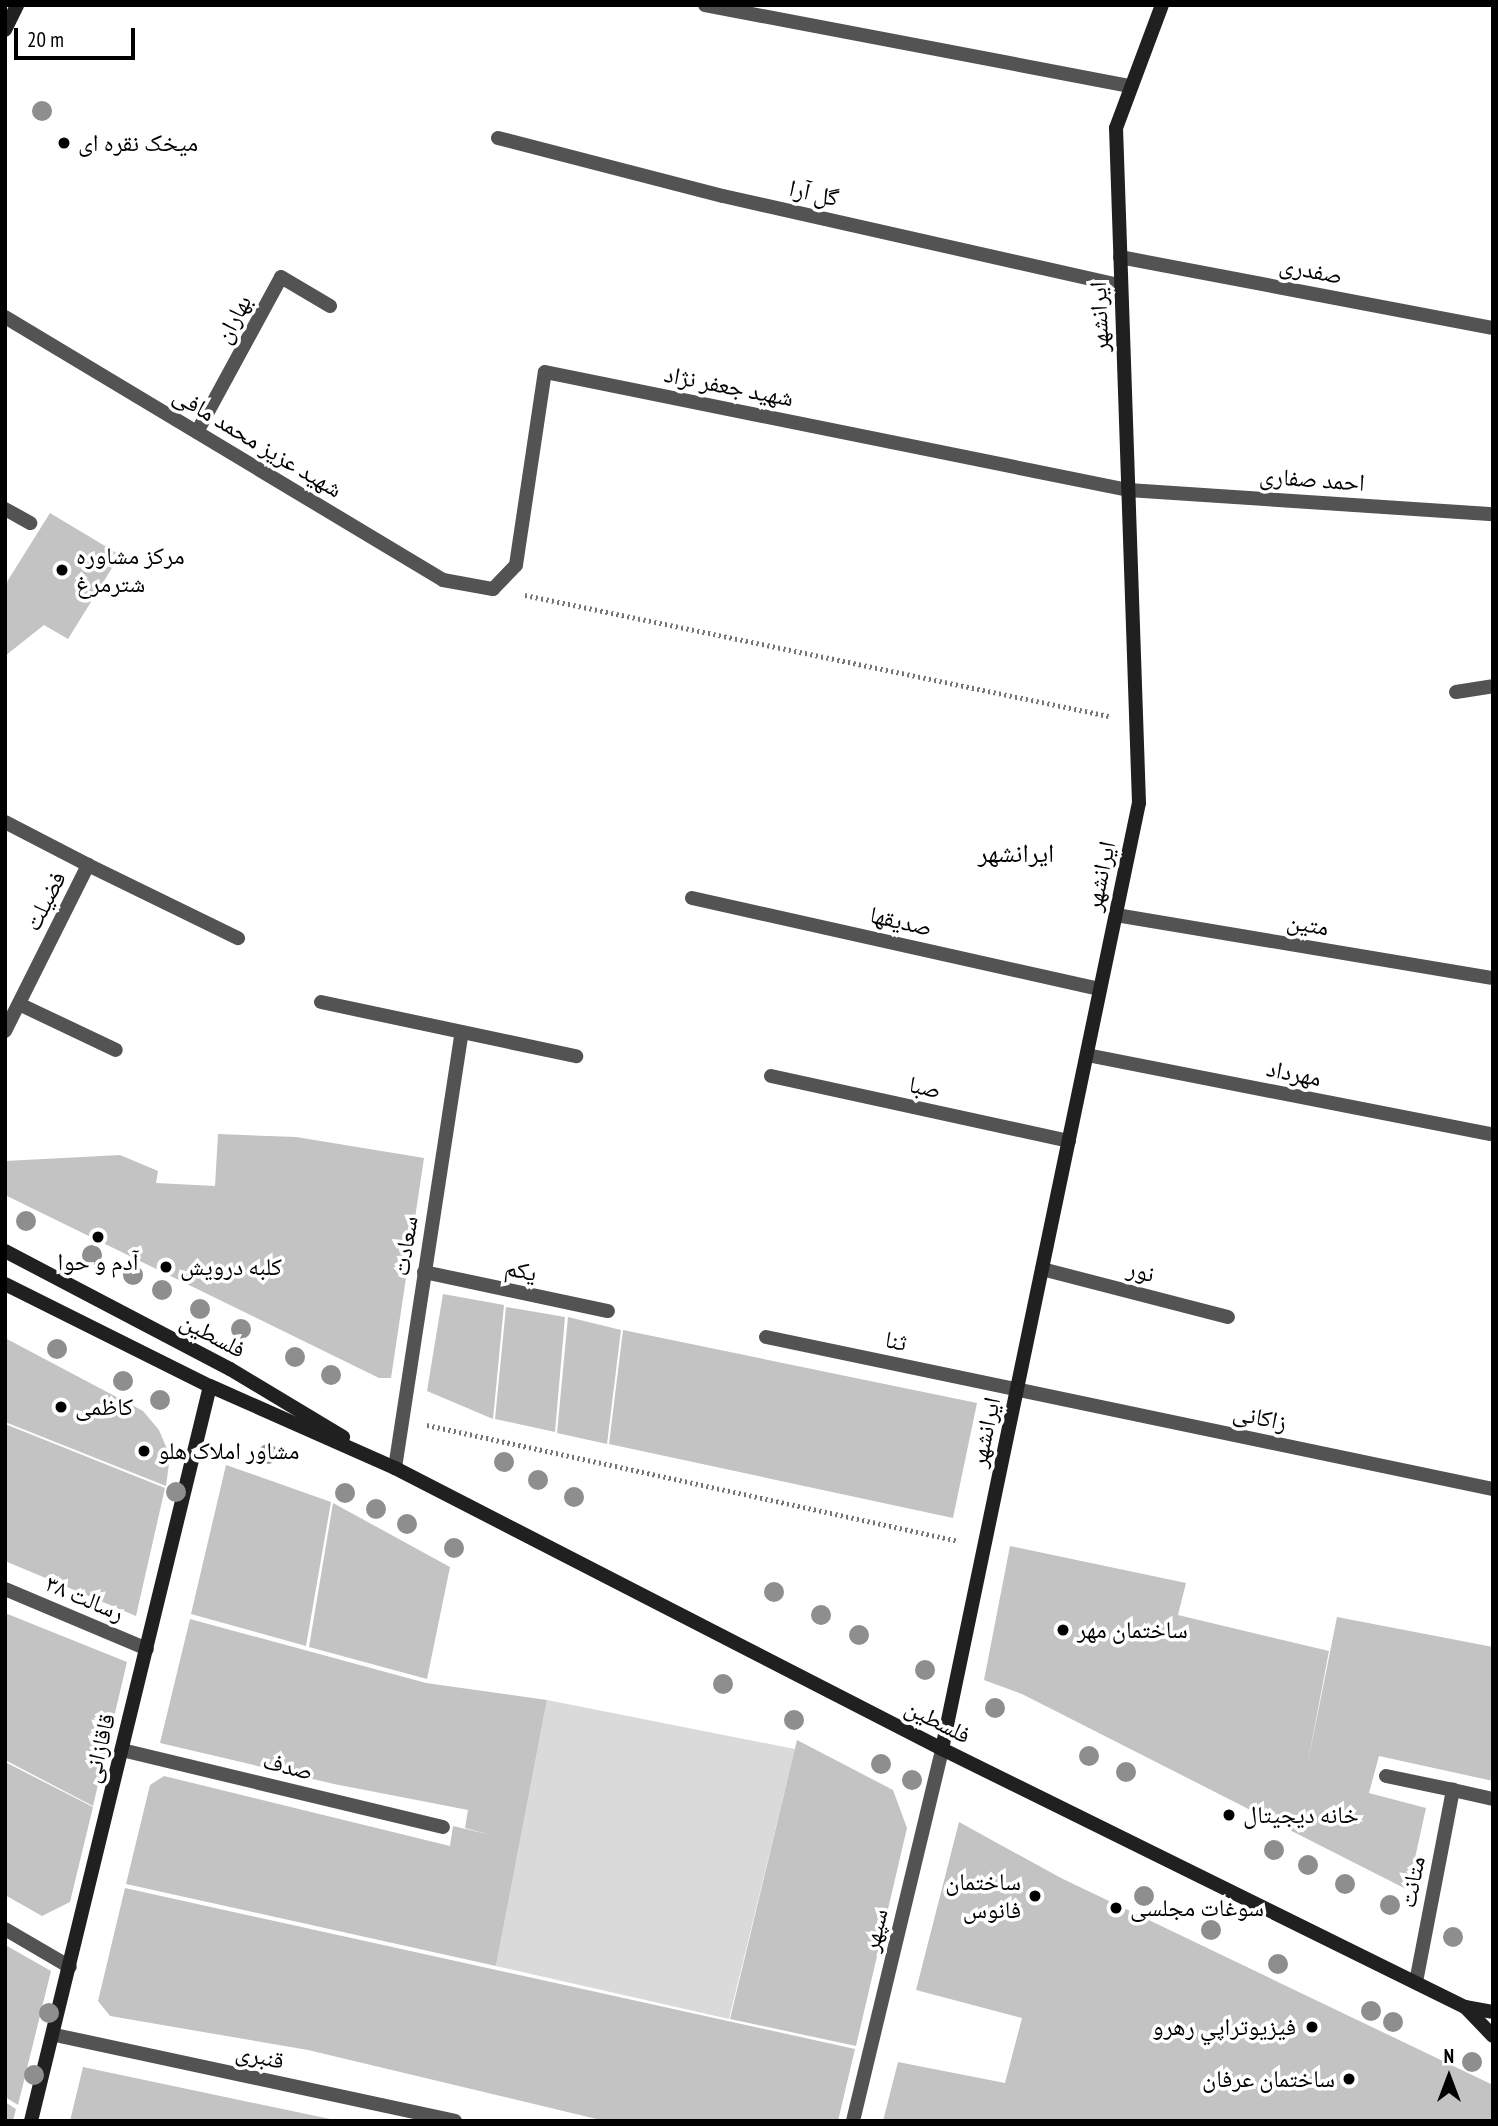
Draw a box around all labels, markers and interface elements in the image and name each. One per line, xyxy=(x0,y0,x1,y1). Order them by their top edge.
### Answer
scale bar xyxy=(18,14,138,58)
text: 20 m xyxy=(27,26,64,53)
place label: میخک نقره ای xyxy=(78,129,198,157)
marker: میخک نقره ای xyxy=(56,135,72,151)
street label: گل آرا xyxy=(786,173,842,213)
street label: صفدری xyxy=(1277,250,1345,290)
street label: ایرانشهر xyxy=(1083,281,1115,353)
street label: بهاران xyxy=(208,290,258,348)
street label: شهید جعفر نژاد xyxy=(662,359,796,413)
street label: شهید عزیز محمد مافی xyxy=(168,380,348,504)
street label: احمد صفاری xyxy=(1258,461,1366,497)
place label: مرکز مشاوره شترمرغ xyxy=(76,542,185,598)
marker: مرکز مشاوره شترمرغ xyxy=(54,562,70,578)
district label: ایرانشهر xyxy=(978,837,1054,869)
street label: ایرانشهر xyxy=(1079,838,1121,914)
street label: فضیلت xyxy=(18,866,72,936)
street label: صدیقها xyxy=(867,900,935,942)
street label: متین xyxy=(1285,906,1331,942)
street label: مهرداد xyxy=(1264,1054,1324,1092)
street label: صبا xyxy=(906,1070,944,1104)
street label: سعادت xyxy=(386,1214,424,1278)
marker: آدم و حوا xyxy=(90,1229,106,1245)
place label: آدم و حوا xyxy=(58,1248,138,1276)
place label: کلبه درویش xyxy=(180,1253,282,1281)
street label: یکم xyxy=(502,1253,540,1287)
street label: نور xyxy=(1124,1254,1158,1288)
marker: کلبه درویش xyxy=(158,1259,174,1275)
street label: فلسطین xyxy=(175,1306,251,1364)
street label: ثنا xyxy=(883,1325,909,1357)
place label: کاظمی xyxy=(75,1393,133,1421)
street label: ایرانشهر xyxy=(964,1394,1006,1470)
street label: زاکانی xyxy=(1231,1397,1289,1437)
marker: کاظمی xyxy=(53,1399,69,1415)
place label: مشاور املاک هلو xyxy=(158,1437,300,1465)
marker: مشاور املاک هلو xyxy=(136,1443,152,1459)
street label: ۳۸ رسالت xyxy=(41,1569,129,1627)
place label: ساختمان مهر xyxy=(1077,1616,1188,1644)
marker: ساختمان مهر xyxy=(1055,1622,1071,1638)
street label: فلسطین xyxy=(900,1692,976,1750)
street label: قاقازانی xyxy=(77,1710,121,1786)
street label: صدف xyxy=(260,1746,316,1786)
place label: خانه دیجیتال xyxy=(1243,1801,1359,1829)
marker: خانه دیجیتال xyxy=(1221,1807,1237,1823)
street label: متانت xyxy=(1393,1854,1431,1910)
place label: ساختمان فانوس xyxy=(945,1868,1021,1924)
marker: ساختمان فانوس xyxy=(1027,1888,1043,1904)
place label: سوغات مجلسی xyxy=(1130,1894,1264,1922)
marker: سوغات مجلسی xyxy=(1108,1900,1124,1916)
street label: سپهر xyxy=(856,1906,894,1954)
place label: فيزيوتراپي رهرو xyxy=(1152,2013,1296,2041)
marker: فيزيوتراپي رهرو xyxy=(1302,2017,1322,2037)
street label: قنبری xyxy=(233,2037,287,2075)
north arrow xyxy=(1414,2042,1484,2112)
text: N xyxy=(1444,2044,1454,2068)
place label: ساختمان عرفان xyxy=(1202,2065,1335,2093)
marker: ساختمان عرفان xyxy=(1341,2071,1357,2087)

